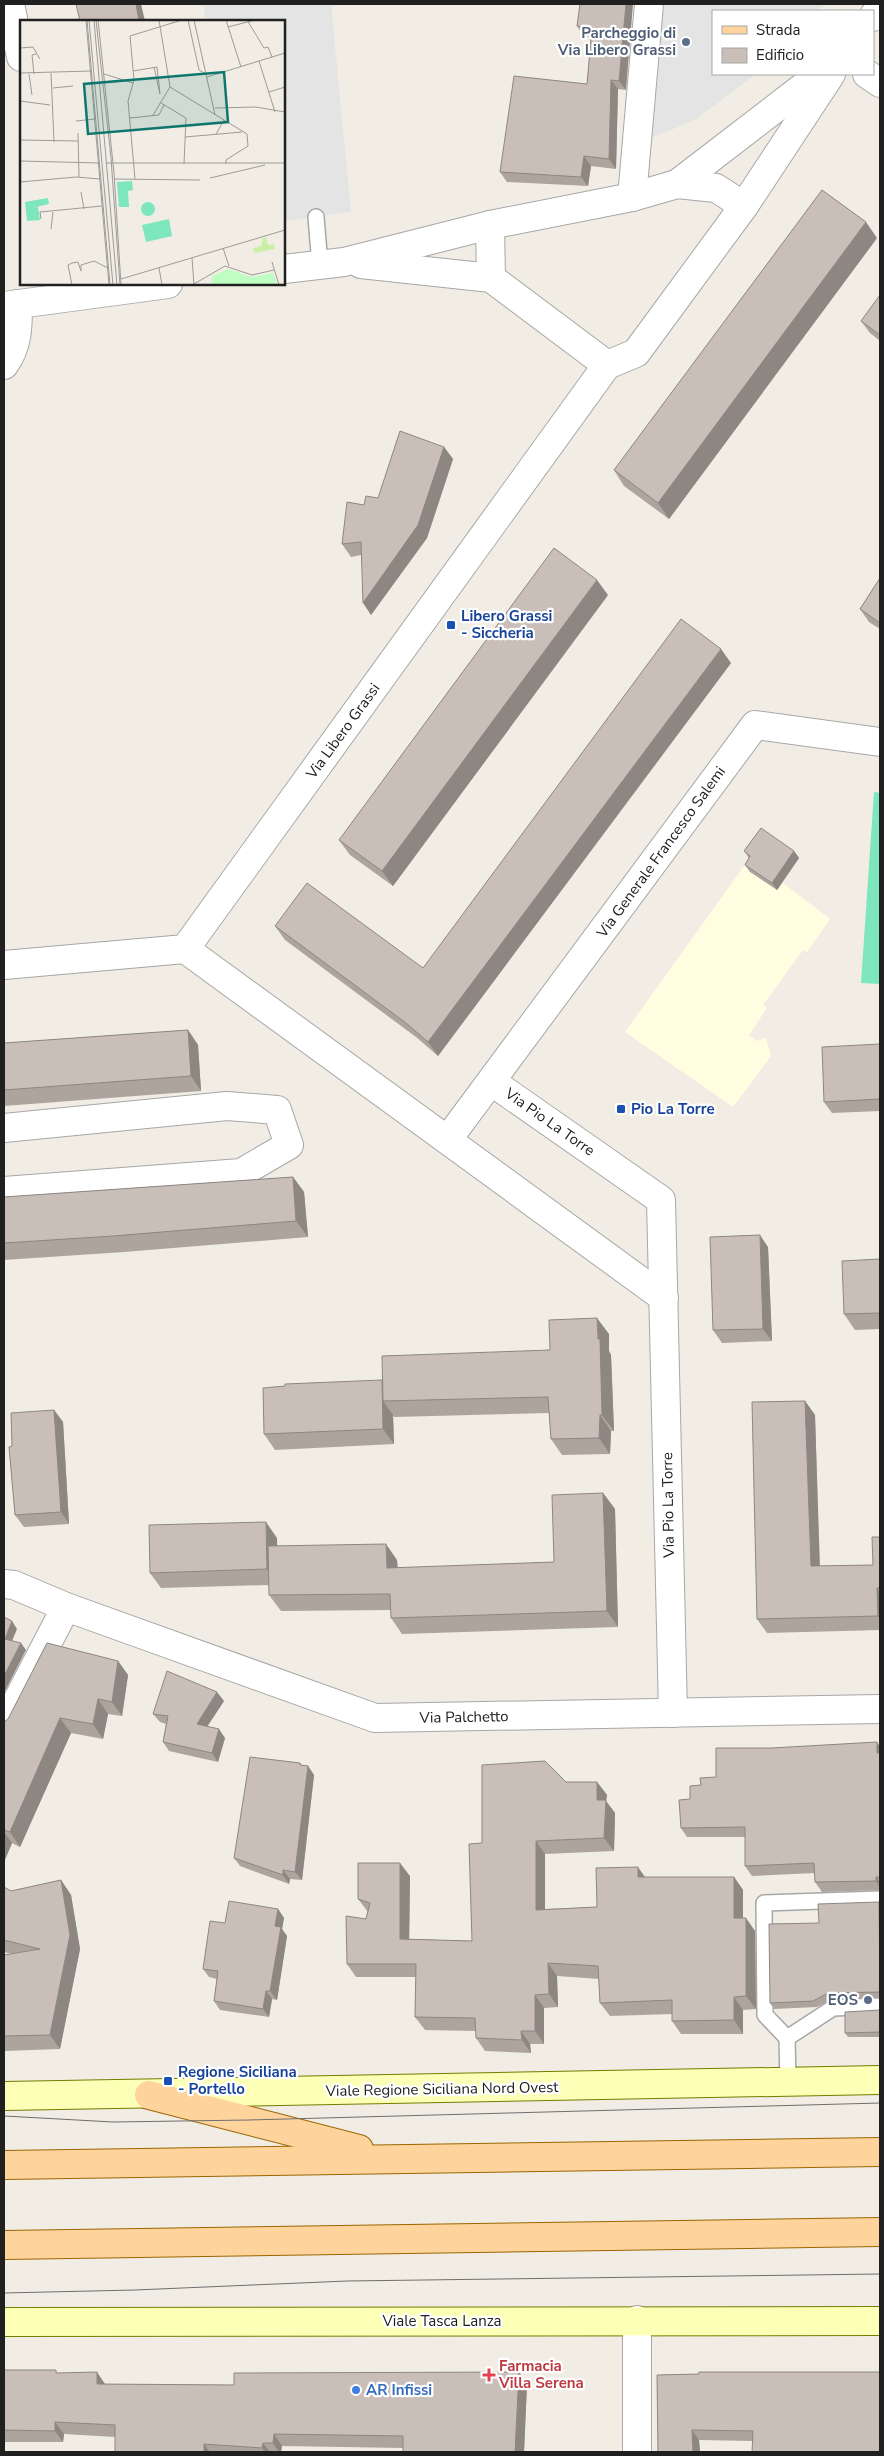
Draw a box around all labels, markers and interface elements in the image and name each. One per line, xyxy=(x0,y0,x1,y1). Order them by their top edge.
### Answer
legend xyxy=(712,10,874,75)
inset map xyxy=(20,20,285,285)
text: Strada xyxy=(756,20,800,40)
place label: Parcheggio di Via Libero Grassi xyxy=(557,23,676,60)
marker: Parcheggio di Via Libero Grassi xyxy=(680,36,692,48)
text: Edificio xyxy=(756,45,804,65)
place label: Libero Grassi - Siccheria xyxy=(461,606,552,643)
marker: Libero Grassi - Siccheria xyxy=(445,619,457,631)
street label: Via Libero Grassi xyxy=(301,679,384,784)
street label: Via Generale Francesco Salemi xyxy=(591,762,730,942)
street label: Via Pio La Torre xyxy=(500,1083,599,1160)
place label: Pio La Torre xyxy=(631,1099,715,1119)
marker: Pio La Torre xyxy=(615,1103,627,1115)
street label: Via Pio La Torre xyxy=(657,1452,679,1559)
street label: Via Palchetto xyxy=(418,1706,509,1728)
place label: EOS xyxy=(828,1990,858,2010)
marker: EOS xyxy=(862,1994,874,2006)
place label: Regione Siciliana - Portello xyxy=(178,2062,297,2099)
marker: Regione Siciliana - Portello xyxy=(162,2075,174,2087)
street label: Viale Regione Siciliana Nord Ovest xyxy=(324,2077,559,2101)
street label: Viale Tasca Lanza xyxy=(381,2311,502,2331)
place label: Farmacia Villa Serena xyxy=(498,2356,584,2393)
marker: Farmacia Villa Serena xyxy=(483,2369,495,2381)
place label: AR Infissi xyxy=(366,2380,432,2400)
marker: AR Infissi xyxy=(350,2384,362,2396)

